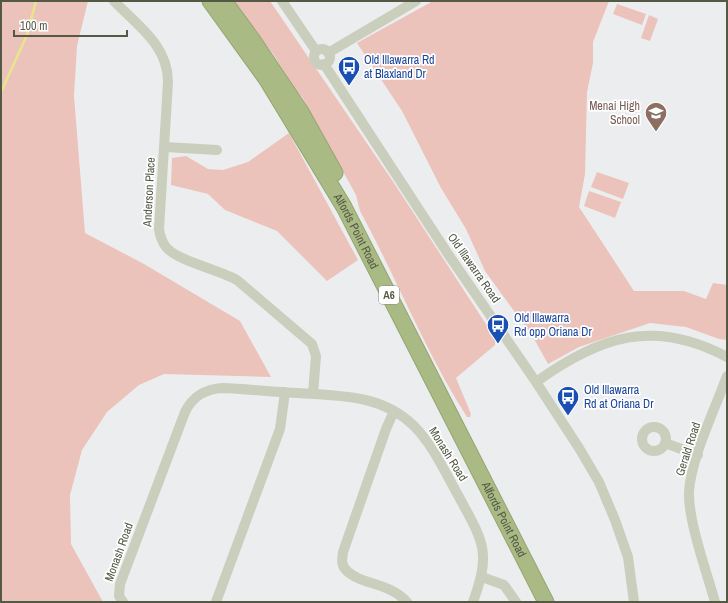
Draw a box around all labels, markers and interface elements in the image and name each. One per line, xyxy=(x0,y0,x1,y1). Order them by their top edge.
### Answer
scale bar xyxy=(14,12,127,38)
text: 100 m xyxy=(20,18,47,34)
place label: Old Illawarra Rd at Blaxland Dr xyxy=(364,52,435,82)
bus stop icon: Old Illawarra Rd at Blaxland Dr xyxy=(336,54,362,87)
place label: Menai High School xyxy=(589,98,640,128)
school or university icon: Menai High School xyxy=(643,100,669,133)
street label: Anderson Place xyxy=(139,157,159,228)
street label: Alfords Point Road xyxy=(329,190,382,272)
street label: Old Illawarra Road xyxy=(444,230,504,306)
road number: A6 xyxy=(379,286,399,304)
place label: Old Illawarra Rd opp Oriana Dr xyxy=(514,310,592,340)
bus stop icon: Old Illawarra Rd opp Oriana Dr xyxy=(485,312,511,345)
place label: Old Illawarra Rd at Oriana Dr xyxy=(584,382,654,412)
bus stop icon: Old Illawarra Rd at Oriana Dr xyxy=(555,384,581,417)
street label: Gerald Road xyxy=(672,420,704,478)
street label: Monash Road xyxy=(425,424,471,484)
street label: Alfords Point Road xyxy=(477,478,530,560)
street label: Monash Road xyxy=(101,520,137,584)

